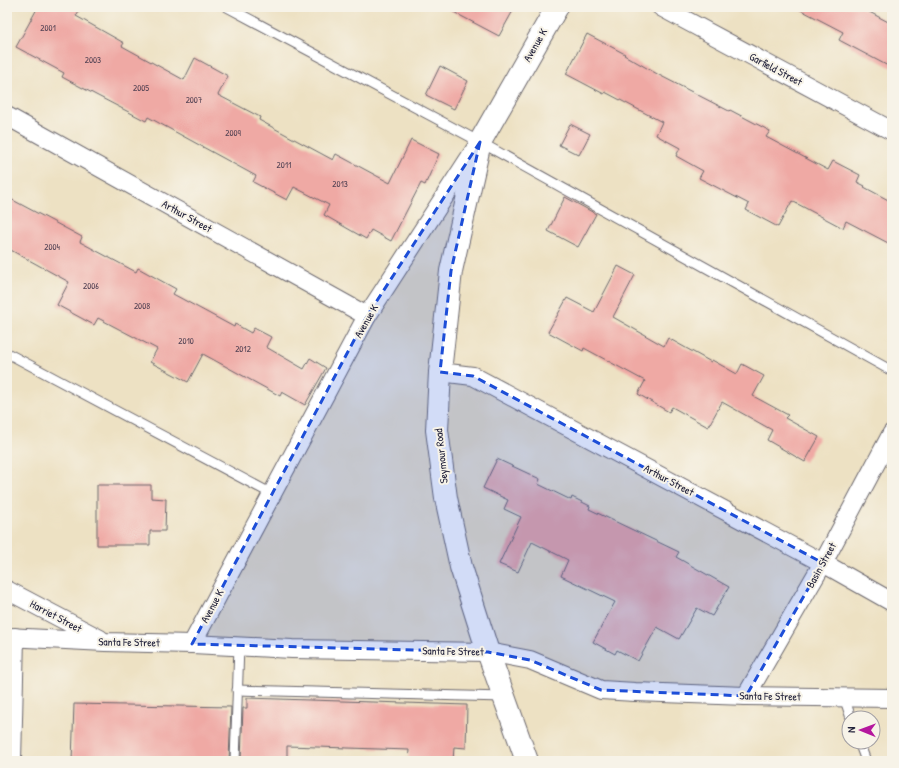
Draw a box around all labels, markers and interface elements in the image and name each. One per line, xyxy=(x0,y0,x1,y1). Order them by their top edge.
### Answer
house number: 2001 xyxy=(40,22,56,34)
street label: Avenue K xyxy=(520,26,550,64)
street label: Garfield Street xyxy=(747,49,805,89)
house number: 2003 xyxy=(85,54,101,66)
house number: 2005 xyxy=(133,82,149,94)
house number: 2007 xyxy=(186,94,203,106)
house number: 2009 xyxy=(225,127,241,139)
house number: 2011 xyxy=(277,159,291,171)
house number: 2013 xyxy=(332,178,348,190)
street label: Arthur Street xyxy=(160,197,215,236)
house number: 2004 xyxy=(44,241,60,253)
house number: 2006 xyxy=(83,280,99,292)
house number: 2008 xyxy=(134,300,150,312)
street label: Avenue K xyxy=(351,302,381,340)
house number: 2010 xyxy=(178,335,194,347)
house number: 2012 xyxy=(235,343,252,355)
street label: Seymour Road xyxy=(431,427,451,484)
street label: Arthur Street xyxy=(642,461,697,499)
street label: Basin Street xyxy=(803,540,839,590)
street label: Avenue K xyxy=(197,587,227,625)
street label: Harriet Street xyxy=(28,597,85,636)
street label: Santa Fe Street xyxy=(98,634,160,650)
street label: Santa Fe Street xyxy=(422,643,484,659)
street label: Santa Fe Street xyxy=(739,688,801,704)
north arrow xyxy=(841,710,881,750)
text: N xyxy=(844,727,858,733)

